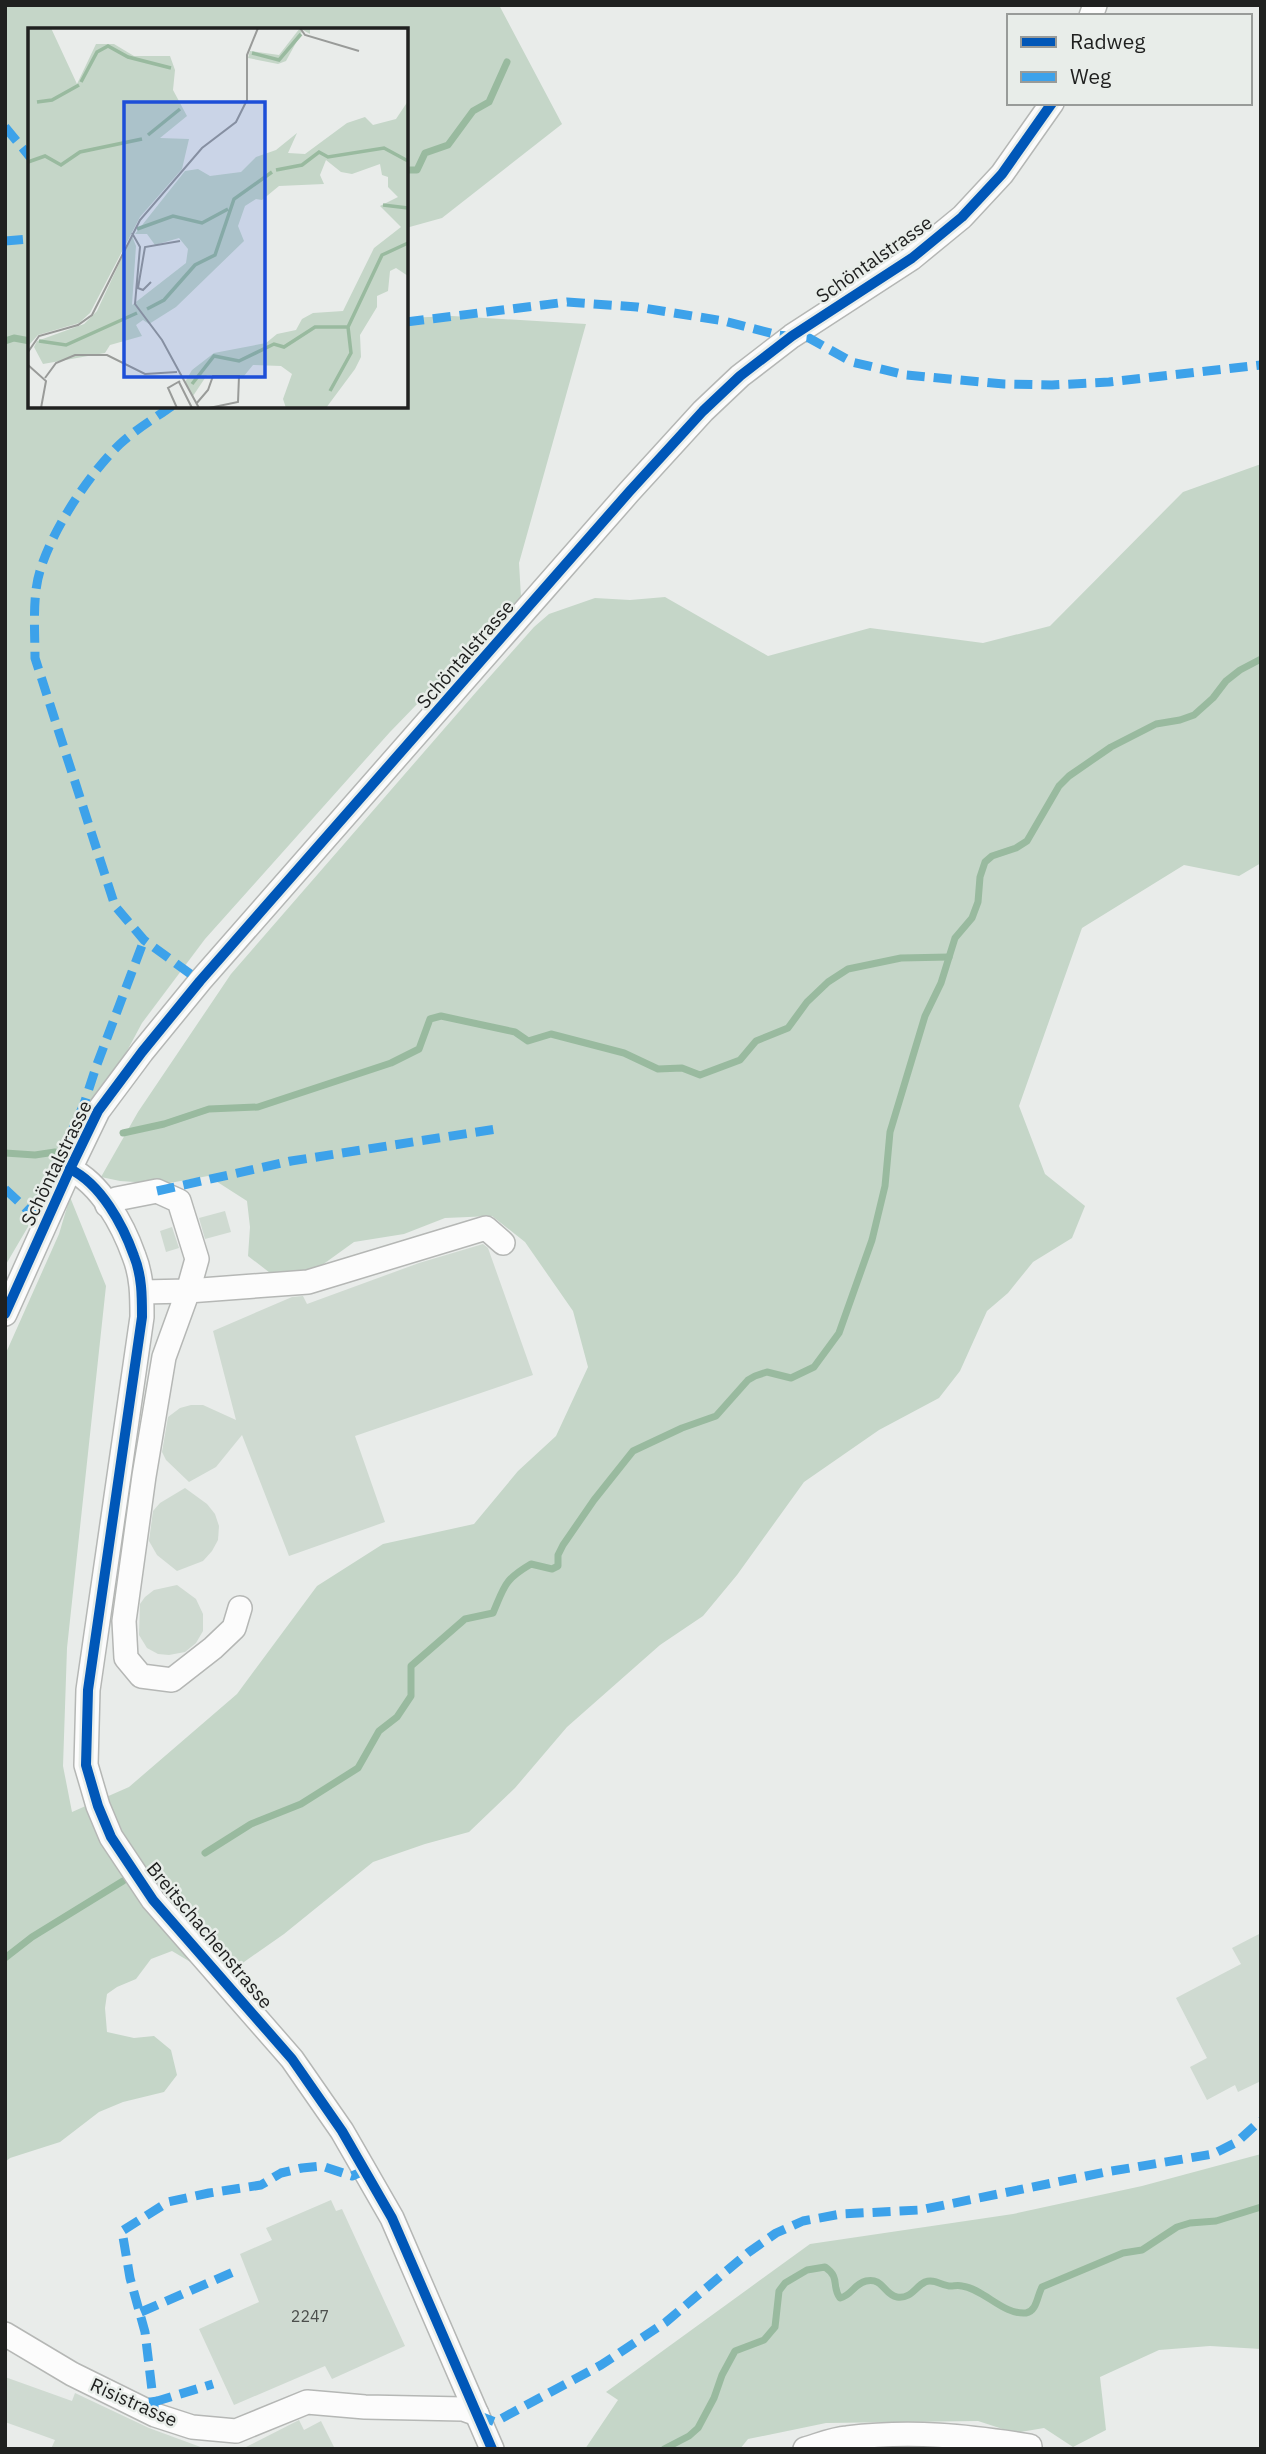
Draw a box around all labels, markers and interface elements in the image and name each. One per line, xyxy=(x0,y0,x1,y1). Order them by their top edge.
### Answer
legend xyxy=(1007,14,1252,105)
text: Radweg xyxy=(1070,27,1145,55)
inset map xyxy=(28,28,408,408)
text: Weg xyxy=(1070,62,1111,90)
street label: Schöntalstrasse xyxy=(811,210,937,308)
street label: Schöntalstrasse xyxy=(411,595,519,713)
street label: Schöntalstrasse xyxy=(15,1096,97,1230)
street label: Breitschachenstrasse xyxy=(142,1857,278,2013)
house number: 2247 xyxy=(291,2306,329,2326)
street label: Risistrasse xyxy=(87,2372,181,2432)

